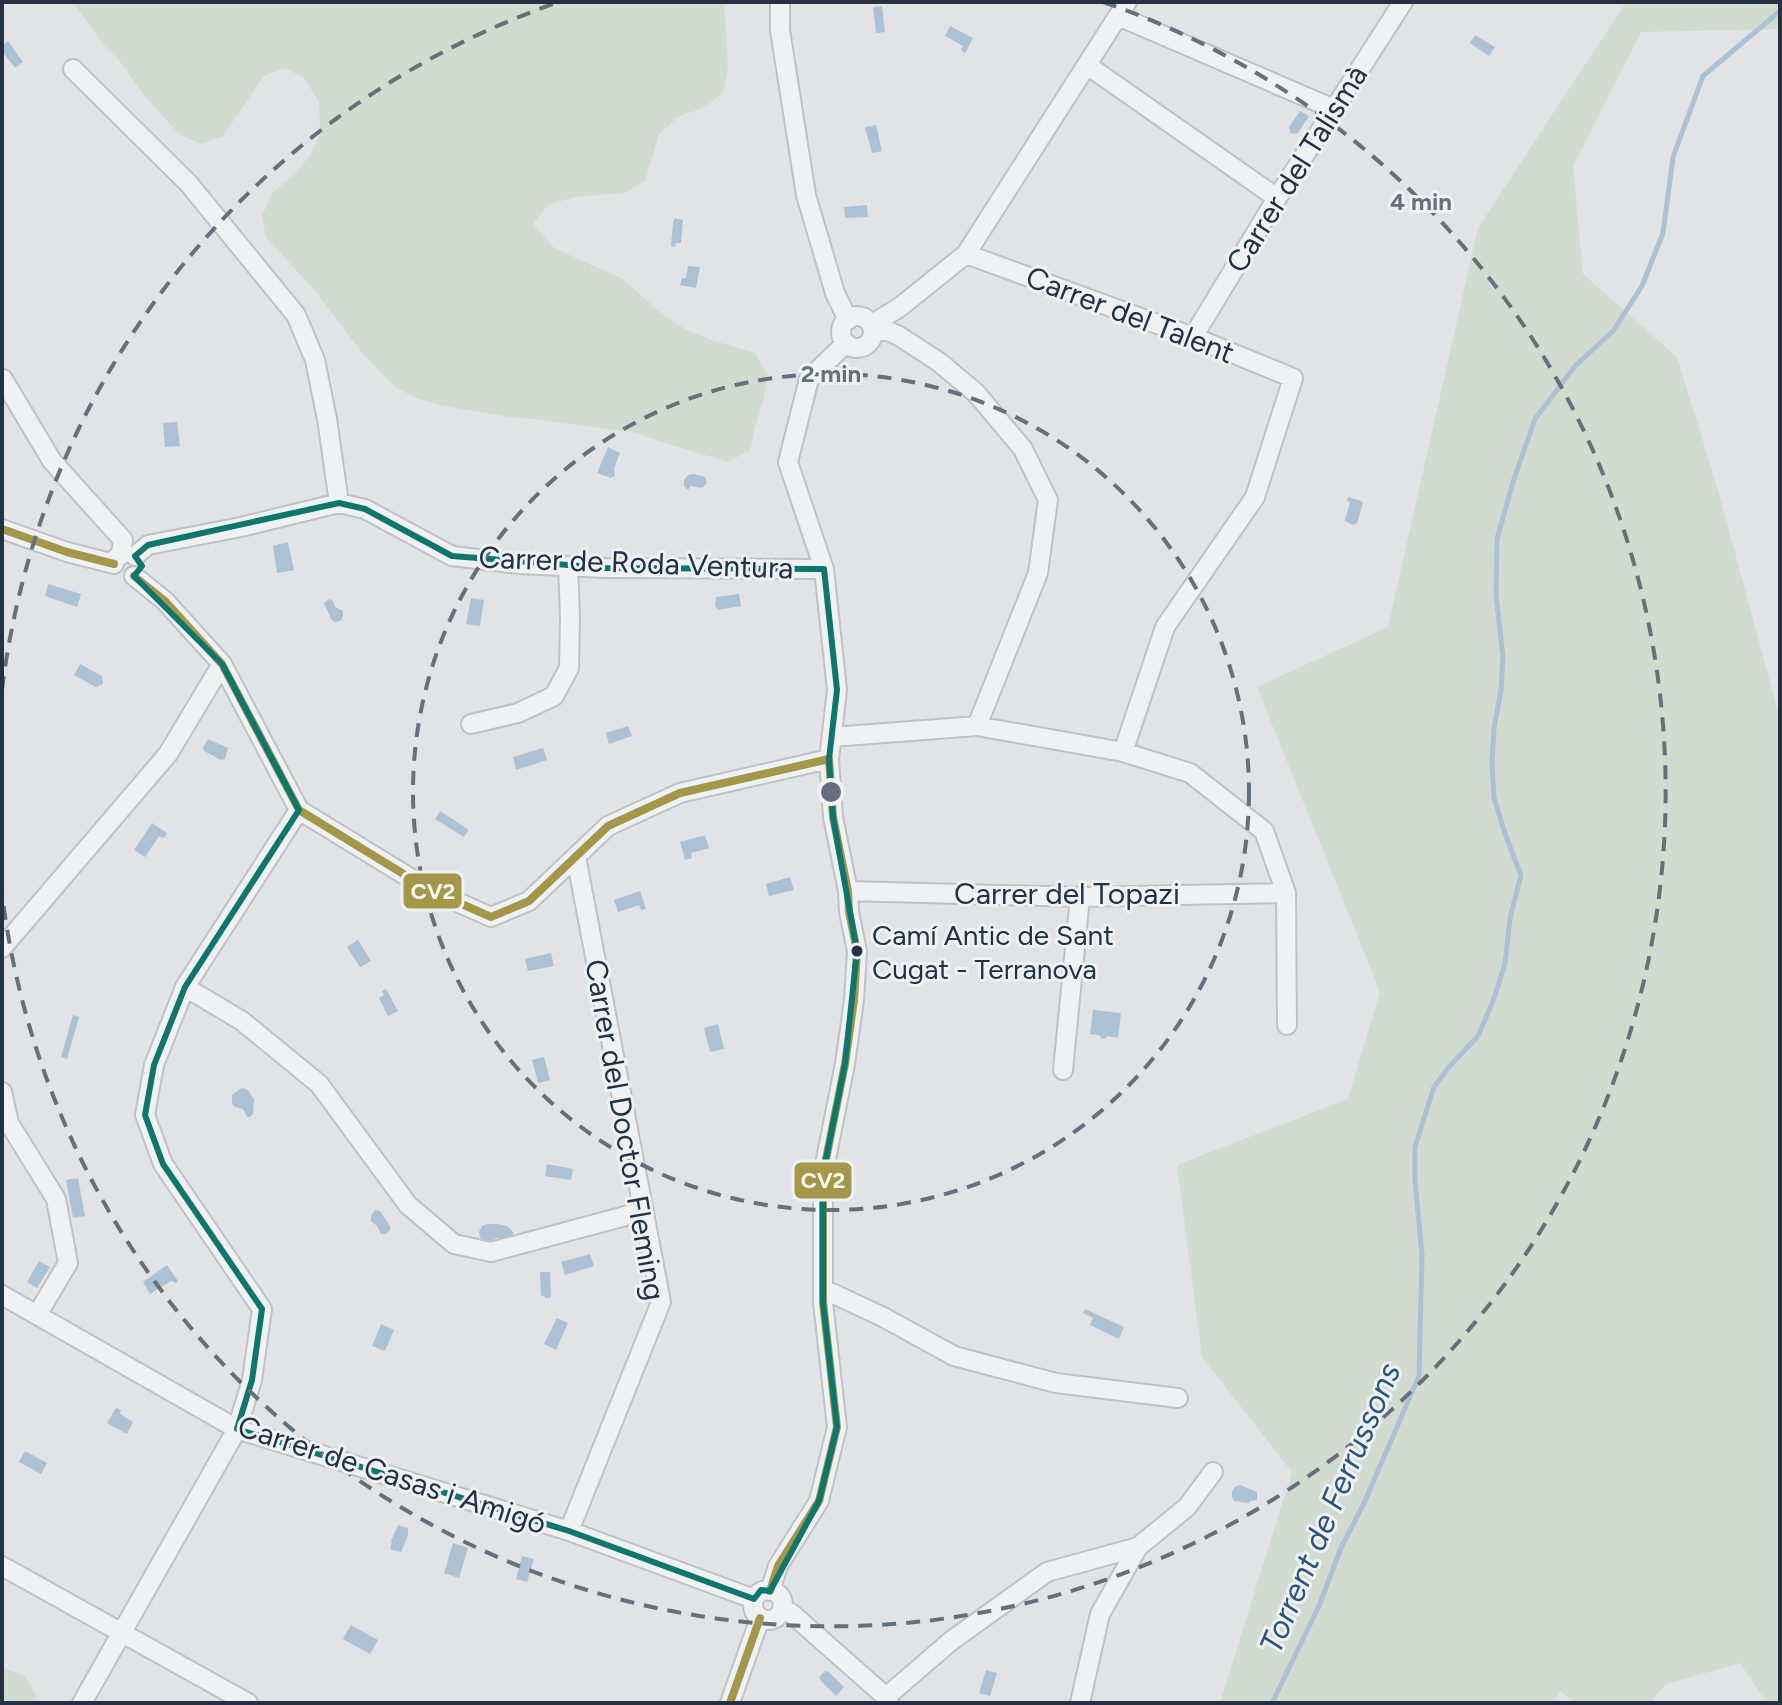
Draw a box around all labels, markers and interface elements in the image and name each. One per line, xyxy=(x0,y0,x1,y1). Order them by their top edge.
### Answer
street label: Carrer del Talismà xyxy=(1218,58,1375,279)
text: 4 min xyxy=(1390,187,1452,216)
street label: Carrer del Talent xyxy=(1021,258,1240,371)
text: 2 min xyxy=(801,359,861,388)
street label: Carrer de Roda Ventura xyxy=(478,539,794,586)
centre of rings xyxy=(817,778,845,806)
line badge: CV2 xyxy=(402,872,463,910)
street label: Carrer del Topazi xyxy=(954,875,1180,912)
text: CV2 xyxy=(411,878,455,905)
place label: Camí Antic de Sant Cugat - Terranova xyxy=(872,918,1114,986)
marker: Camí Antic de Sant Cugat - Terranova xyxy=(849,943,865,959)
street label: Carrer del Doctor Fleming xyxy=(577,956,674,1303)
line badge: CV2 xyxy=(793,1161,853,1200)
text: CV2 xyxy=(801,1167,845,1194)
water label: Torrent de Ferrussons xyxy=(1252,1357,1408,1659)
street label: Carrer de Casas i Amigó xyxy=(233,1407,551,1542)

